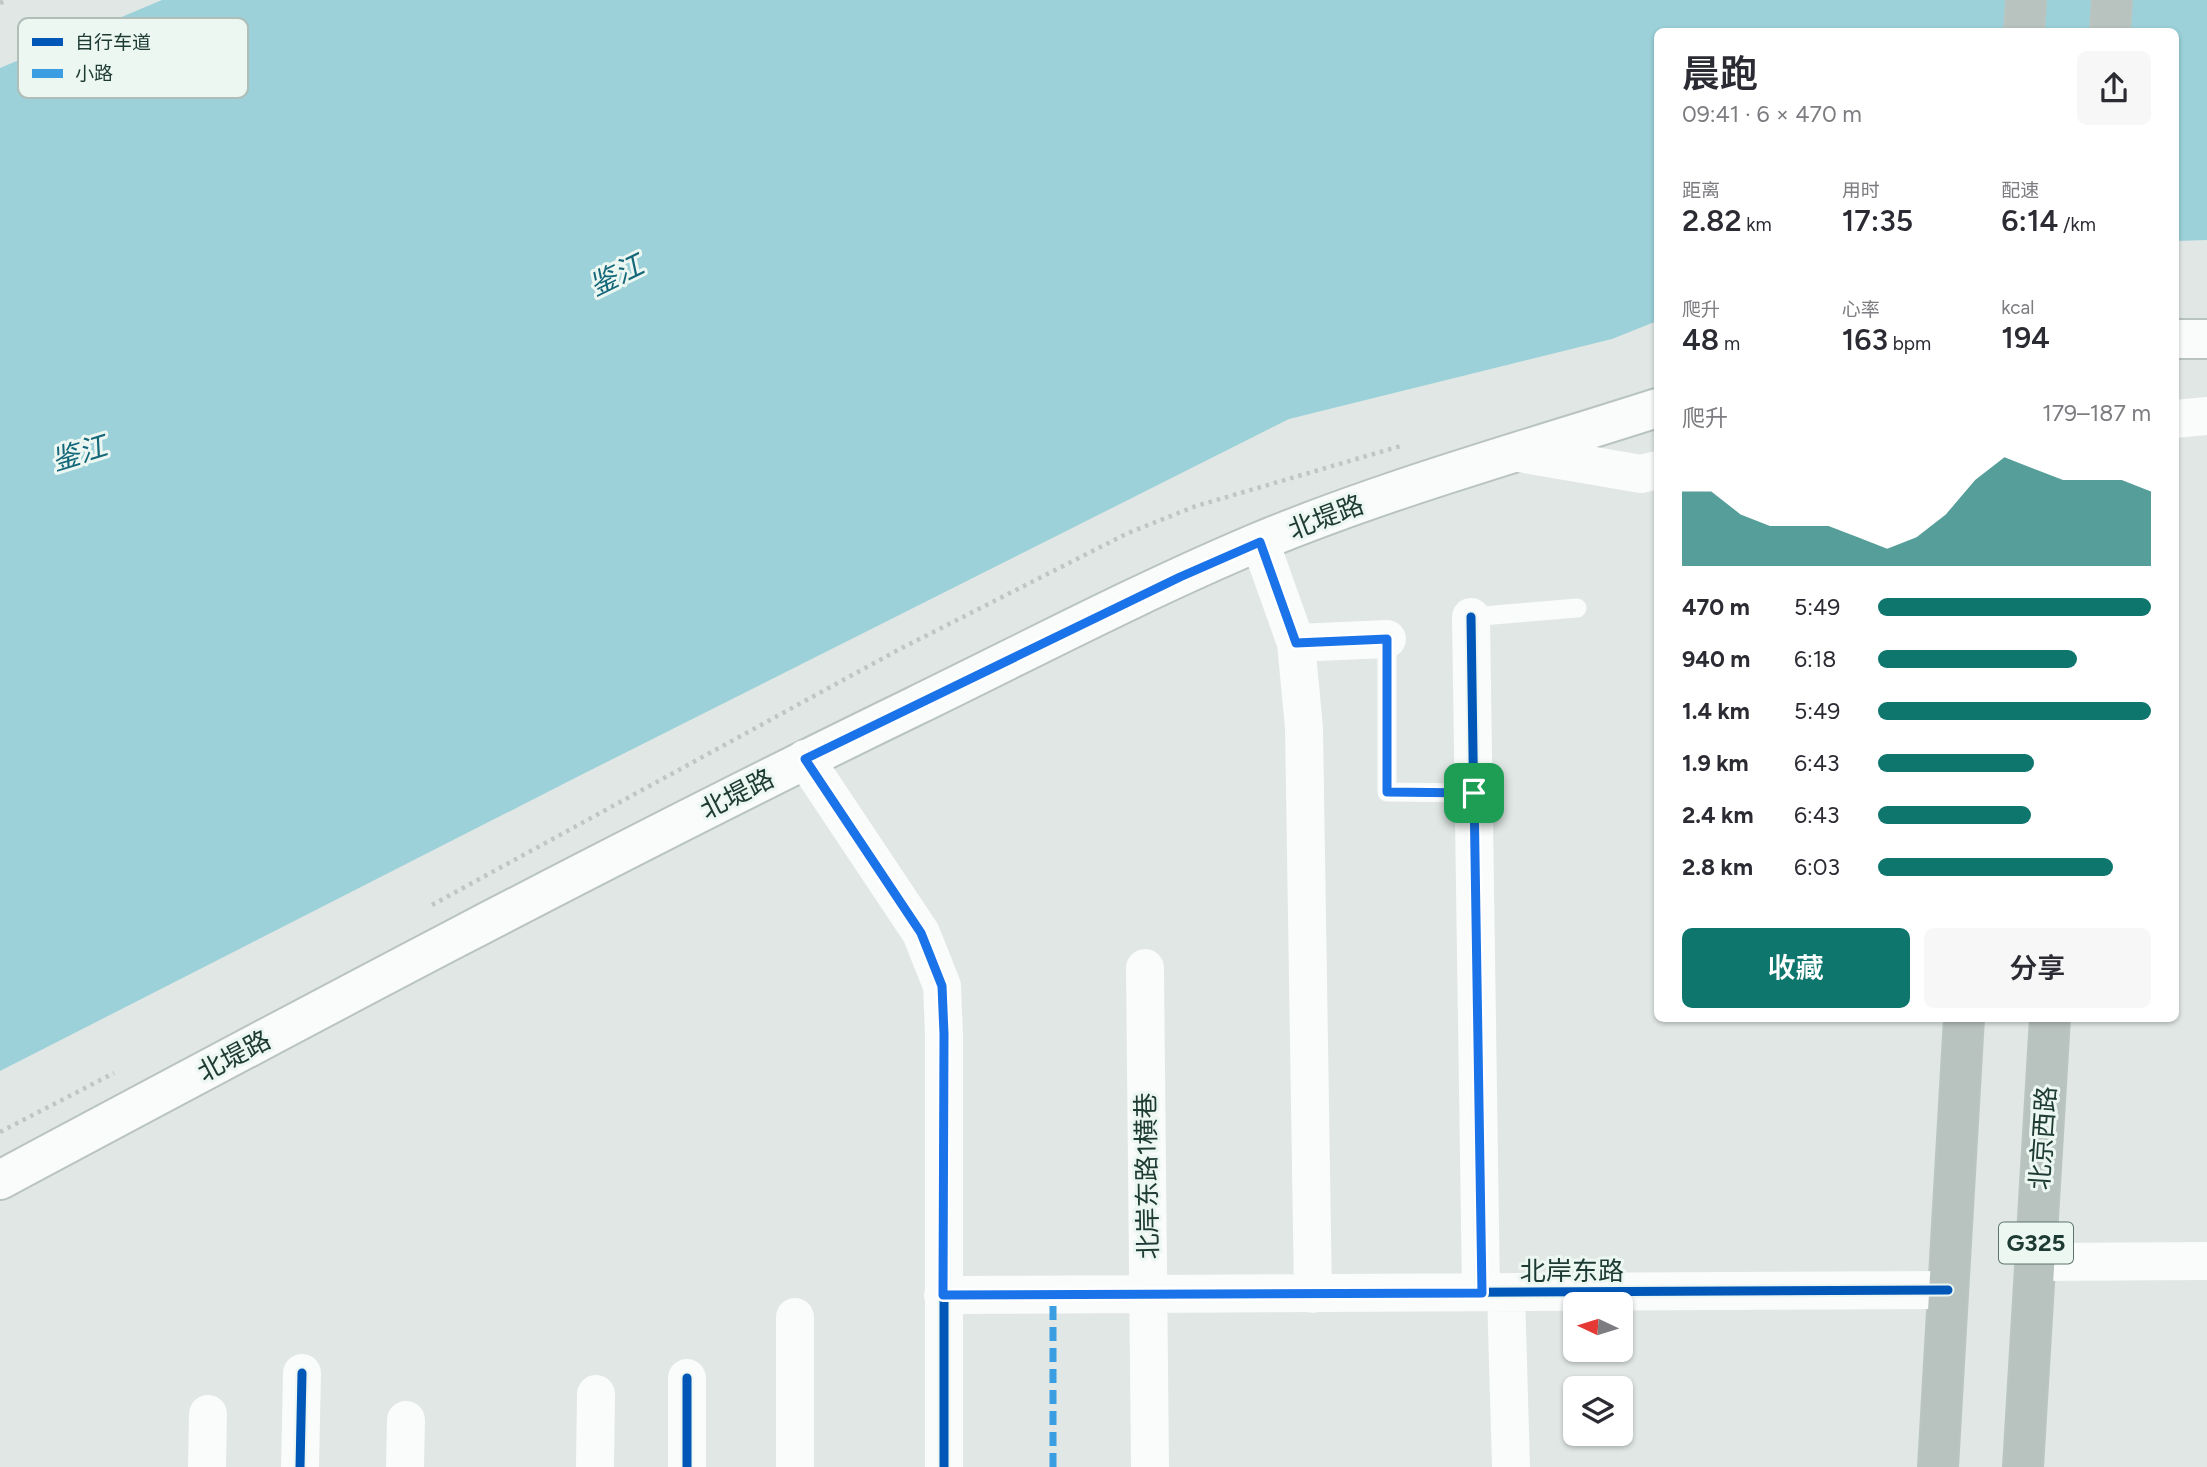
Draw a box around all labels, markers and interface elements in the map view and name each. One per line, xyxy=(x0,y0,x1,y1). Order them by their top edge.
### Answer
legend xyxy=(18,18,248,98)
text: 自行车道 xyxy=(75,31,151,54)
text: 晨跑 xyxy=(1682,51,1758,97)
button: share xyxy=(2077,51,2151,125)
text: 小路 xyxy=(75,62,113,85)
text: 09:41 · 6 × 470 m xyxy=(1682,100,1862,128)
text: 距离 xyxy=(1682,179,1720,202)
text: 用时 xyxy=(1842,179,1880,202)
text: 配速 xyxy=(2001,179,2039,202)
text: 2.82 xyxy=(1682,202,1742,239)
text: 17:35 xyxy=(1842,202,1913,239)
text: 6:14 xyxy=(2001,202,2058,239)
text: km xyxy=(1742,213,1772,236)
text: /km xyxy=(2058,213,2096,236)
water label: 鉴江 xyxy=(583,246,651,303)
text: kcal xyxy=(2001,296,2035,319)
text: 爬升 xyxy=(1682,298,1720,321)
text: 心率 xyxy=(1842,298,1880,321)
text: 194 xyxy=(2001,319,2050,356)
text: 48 xyxy=(1682,321,1719,358)
text: 163 xyxy=(1842,321,1888,358)
text: m xyxy=(1719,332,1740,355)
text: bpm xyxy=(1888,332,1931,355)
text: 179–187 m xyxy=(2042,399,2151,427)
text: 爬升 xyxy=(1682,404,1728,432)
water label: 鉴江 xyxy=(47,428,114,477)
street label: 北堤路 xyxy=(1284,488,1368,546)
text: 470 m xyxy=(1682,593,1750,621)
text: 5:49 xyxy=(1794,593,1840,621)
text: 940 m xyxy=(1682,645,1750,673)
text: 6:18 xyxy=(1794,645,1836,673)
text: 1.4 km xyxy=(1682,697,1750,725)
text: 5:49 xyxy=(1794,697,1840,725)
text: 1.9 km xyxy=(1682,749,1749,777)
text: 6:43 xyxy=(1794,749,1840,777)
street label: 北堤路 xyxy=(695,762,779,826)
pin xyxy=(1444,763,1504,823)
icon: arrive xyxy=(1455,774,1493,812)
text: 2.4 km xyxy=(1682,801,1753,829)
text: 6:43 xyxy=(1794,801,1840,829)
text: 2.8 km xyxy=(1682,853,1753,881)
text: 6:03 xyxy=(1794,853,1840,881)
button: 收藏 xyxy=(1682,928,1910,1008)
button: 分享 xyxy=(1924,928,2151,1008)
street label: 北堤路 xyxy=(192,1024,276,1088)
street label: 北京西路 xyxy=(2023,1085,2063,1191)
street label: 北岸东路1横巷 xyxy=(1130,1092,1164,1260)
road number: G325 xyxy=(1999,1223,2073,1264)
street label: 北岸东路 xyxy=(1520,1255,1624,1287)
north arrow xyxy=(1563,1292,1633,1362)
map controls xyxy=(1563,1292,1633,1446)
button: layers xyxy=(1563,1376,1633,1446)

